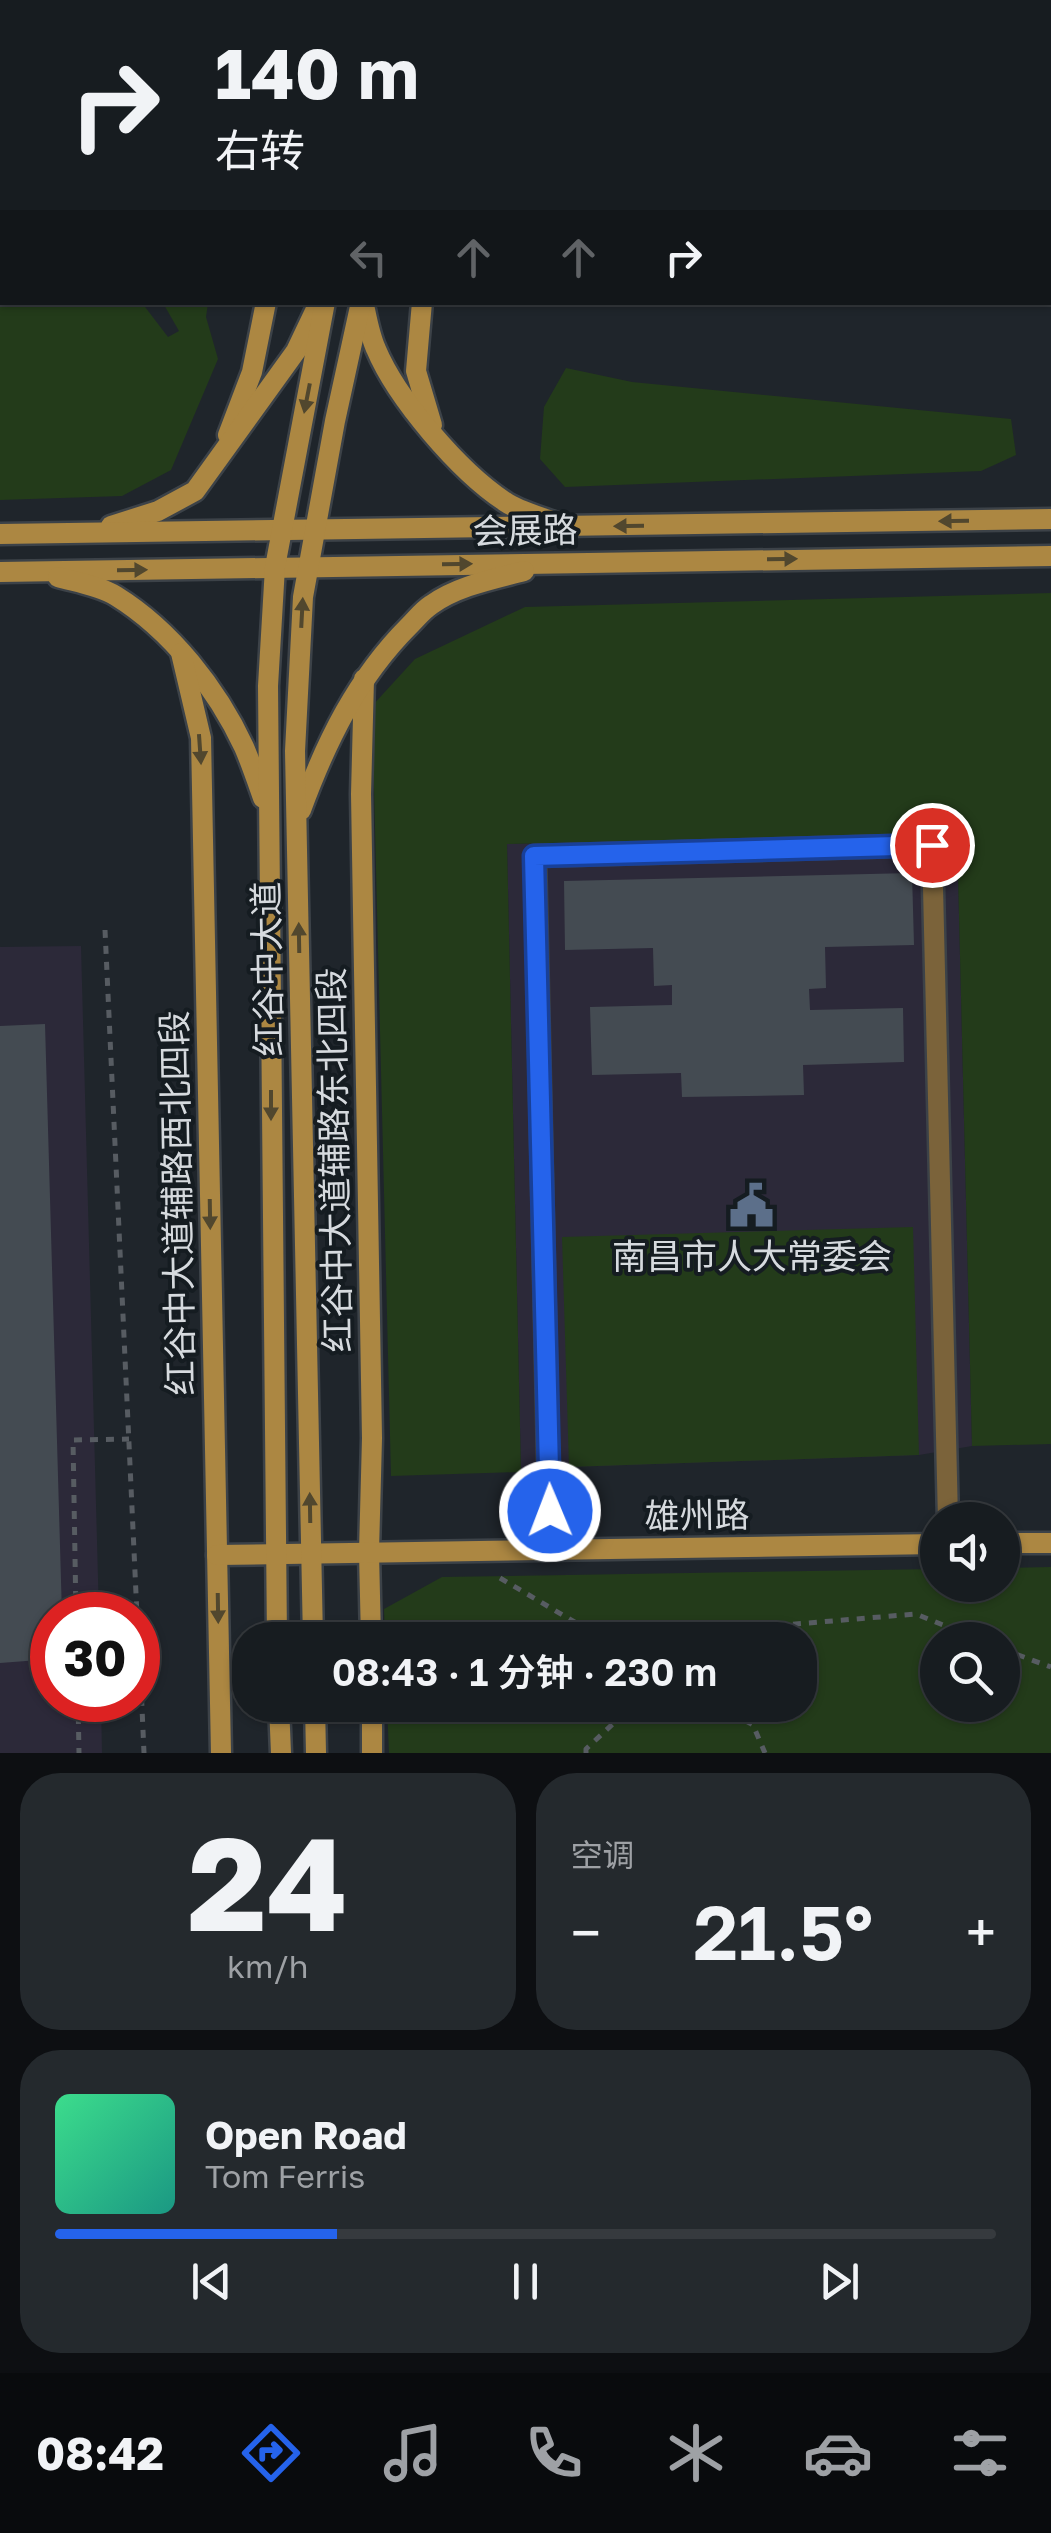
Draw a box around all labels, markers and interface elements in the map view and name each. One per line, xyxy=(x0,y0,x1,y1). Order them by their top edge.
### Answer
text: 140 m xyxy=(215,30,419,114)
icon: right xyxy=(50,40,180,170)
text: 右转 xyxy=(215,123,305,177)
icon: left xyxy=(341,230,396,285)
icon: ahead xyxy=(446,230,501,285)
icon: ahead xyxy=(551,230,606,285)
icon: right xyxy=(656,230,711,285)
one-way arrow xyxy=(298,383,314,414)
street label: 会展路 xyxy=(472,508,578,552)
one-way arrow xyxy=(937,513,969,529)
one-way arrow xyxy=(612,518,644,534)
one-way arrow xyxy=(767,551,799,567)
one-way arrow xyxy=(442,556,474,572)
one-way arrow xyxy=(117,561,149,577)
one-way arrow xyxy=(294,596,310,628)
one-way arrow xyxy=(192,733,208,765)
pin xyxy=(890,803,975,888)
icon: arrive xyxy=(905,818,960,873)
street label: 红谷中大道 xyxy=(244,881,290,1057)
one-way arrow xyxy=(290,921,306,953)
street label: 红谷中大道辅路东北四段 xyxy=(310,967,358,1353)
street label: 红谷中大道辅路西北四段 xyxy=(153,1010,201,1396)
one-way arrow xyxy=(263,1090,279,1122)
public building icon: 南昌市人大常委会 xyxy=(728,1182,776,1230)
one-way arrow xyxy=(202,1198,218,1230)
place label: 南昌市人大常委会 xyxy=(612,1235,892,1277)
position arrow xyxy=(498,1459,602,1563)
one-way arrow xyxy=(302,1491,318,1523)
street label: 雄州路 xyxy=(644,1493,750,1537)
map controls xyxy=(920,1502,1020,1722)
button: sound xyxy=(920,1502,1020,1602)
speed limit sign: 30 xyxy=(30,1592,160,1722)
one-way arrow xyxy=(210,1593,226,1625)
button: search xyxy=(920,1622,1020,1722)
text: 08:43 · 1 分钟 · 230 m xyxy=(332,1649,717,1694)
text: 24 xyxy=(187,1804,348,1960)
text: 空调 xyxy=(571,1836,635,1874)
text: 21.5° xyxy=(693,1886,873,1977)
text: − xyxy=(571,1899,601,1965)
text: + xyxy=(966,1899,996,1965)
text: km/h xyxy=(227,1947,308,1985)
text: Open Road xyxy=(205,2112,407,2157)
text: Tom Ferris xyxy=(205,2157,365,2195)
icon: previous xyxy=(184,2254,239,2309)
icon: pause xyxy=(498,2254,553,2309)
icon: next xyxy=(812,2254,867,2309)
icon: directions xyxy=(236,2418,306,2488)
icon: music xyxy=(378,2418,448,2488)
icon: phone xyxy=(519,2418,589,2488)
icon: climate xyxy=(661,2418,731,2488)
icon: car xyxy=(803,2418,873,2488)
icon: filters xyxy=(945,2418,1015,2488)
text: 08:42 xyxy=(36,2426,164,2480)

